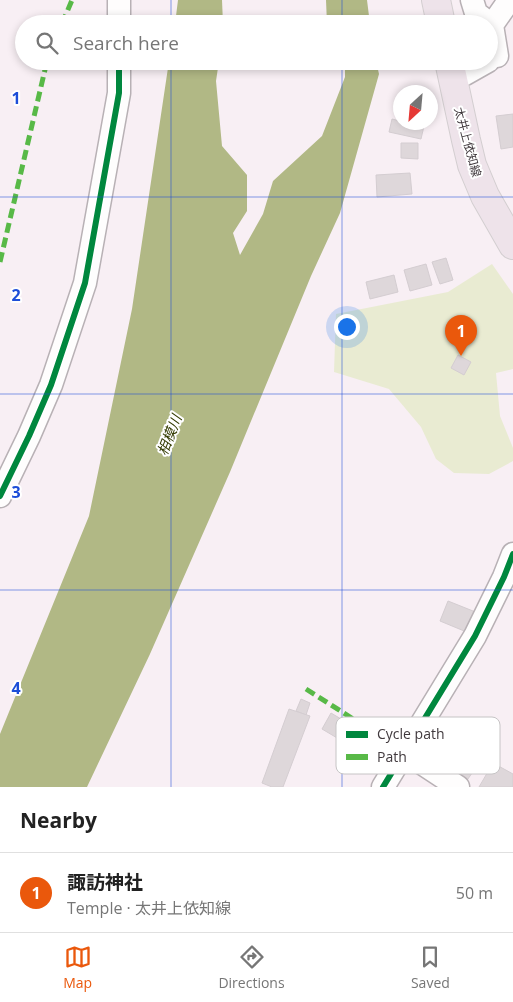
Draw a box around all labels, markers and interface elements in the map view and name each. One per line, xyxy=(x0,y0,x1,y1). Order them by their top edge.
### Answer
search box xyxy=(15,15,498,70)
icon: search xyxy=(33,29,61,57)
text: Search here xyxy=(73,30,179,56)
north arrow xyxy=(393,85,438,130)
text: 1 xyxy=(11,87,21,109)
street label: 太井上依知線 xyxy=(450,105,486,179)
text: 2 xyxy=(11,284,21,306)
your location xyxy=(334,314,360,340)
pin: 1 xyxy=(445,315,477,356)
water label: 相模川 xyxy=(153,410,186,458)
text: 3 xyxy=(11,481,21,503)
text: 4 xyxy=(11,677,21,699)
legend xyxy=(336,717,500,774)
text: Cycle path xyxy=(377,724,445,743)
text: Path xyxy=(377,747,407,766)
text: Nearby xyxy=(20,806,97,834)
text: 諏訪神社 xyxy=(67,869,143,895)
text: 1 xyxy=(31,882,41,904)
text: 50 m xyxy=(456,882,493,904)
text: Temple · 太井上依知線 xyxy=(67,897,231,919)
tab: Map xyxy=(63,943,92,992)
tab: Directions xyxy=(218,943,285,992)
tab: Saved xyxy=(411,943,450,992)

